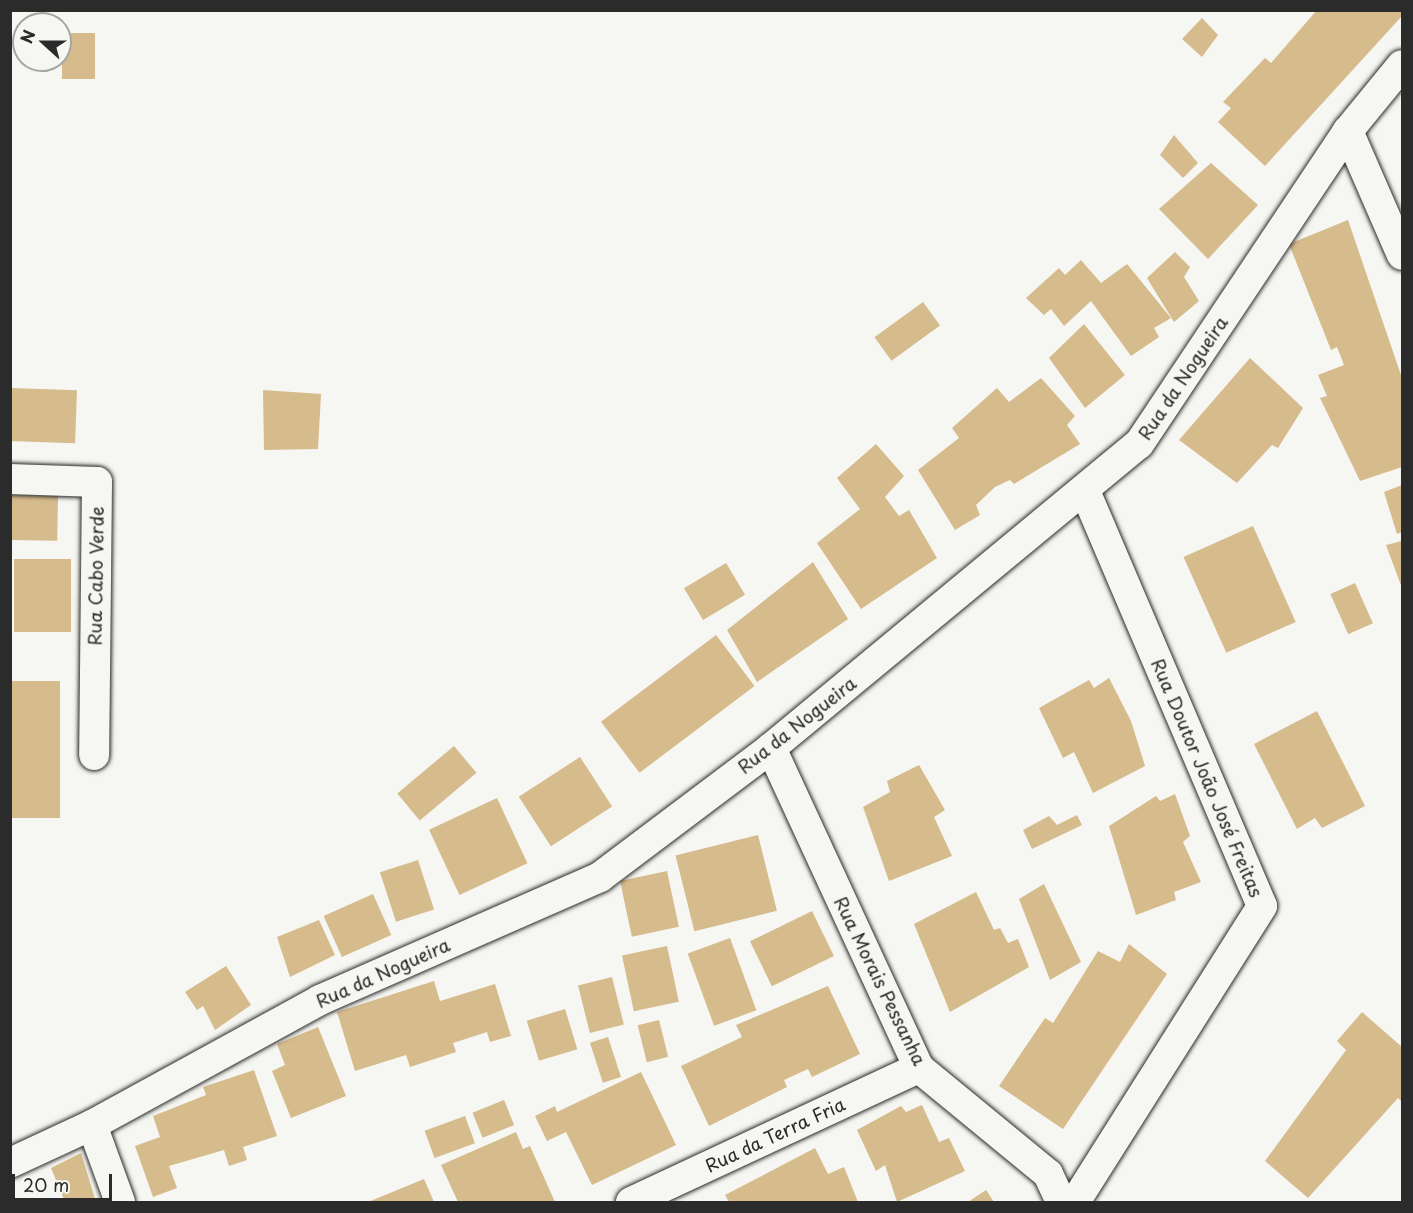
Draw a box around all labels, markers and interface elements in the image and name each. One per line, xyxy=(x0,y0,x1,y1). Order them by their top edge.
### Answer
north arrow xyxy=(12,12,72,72)
text: N xyxy=(14,26,41,46)
street label: Rua da Nogueira xyxy=(1133,311,1233,445)
street label: Rua Cabo Verde xyxy=(84,506,108,646)
street label: Rua Doutor João José Freitas xyxy=(1147,655,1267,901)
street label: Rua da Nogueira xyxy=(732,671,862,779)
street label: Rua Morais Pessanha xyxy=(830,893,930,1069)
street label: Rua da Nogueira xyxy=(312,933,454,1013)
street label: Rua da Terra Fria xyxy=(700,1093,850,1177)
scale bar xyxy=(15,1162,116,1200)
text: 20 m xyxy=(23,1171,69,1198)

